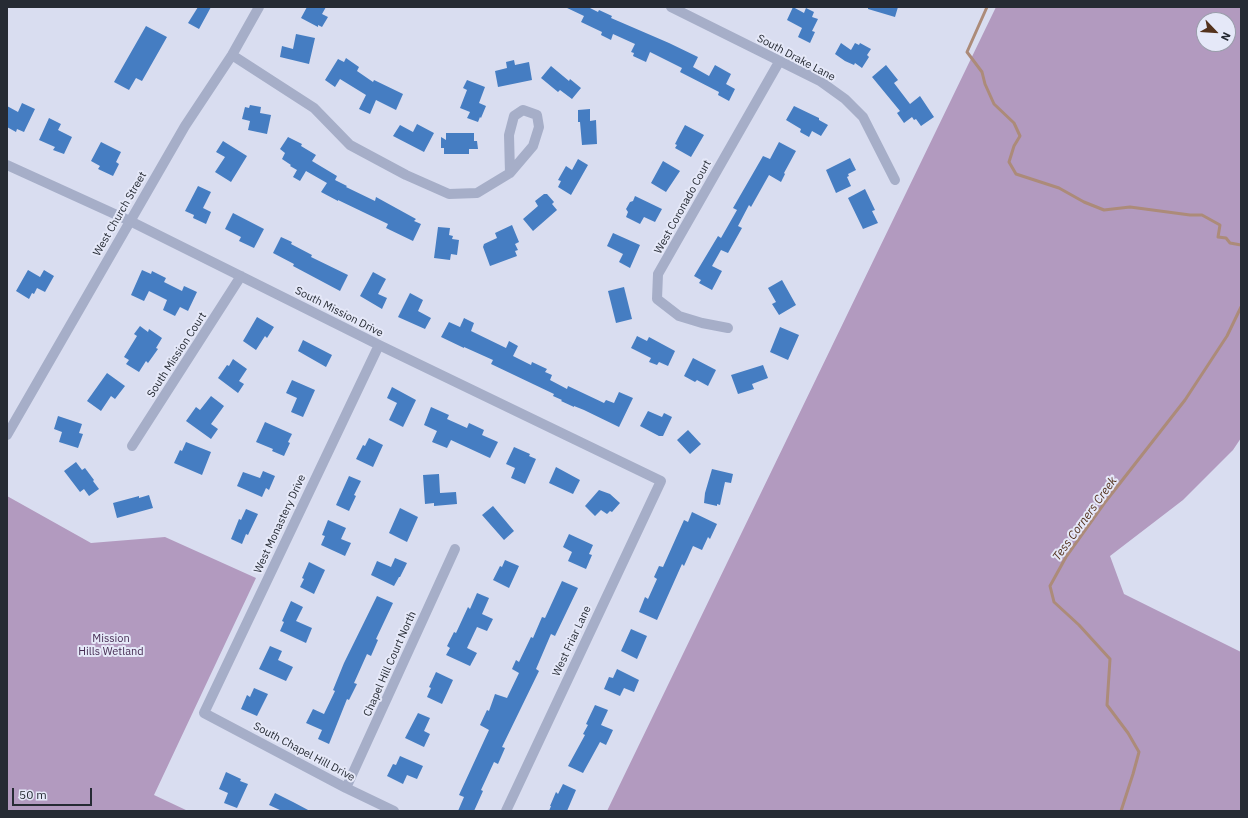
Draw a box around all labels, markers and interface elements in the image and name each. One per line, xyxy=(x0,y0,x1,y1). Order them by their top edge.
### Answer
north arrow xyxy=(1196,12,1236,52)
text: N xyxy=(1218,30,1234,43)
street label: South Drake Lane xyxy=(755,32,837,84)
street label: West Coronado Court xyxy=(652,158,714,256)
street label: West Church Street xyxy=(90,169,150,259)
street label: South Mission Drive xyxy=(293,284,385,340)
street label: South Mission Court xyxy=(145,310,209,400)
street label: West Monastery Drive xyxy=(251,472,309,576)
water label: Tess Corners Creek xyxy=(1050,474,1120,564)
street label: West Friar Lane xyxy=(550,604,594,678)
street label: Chapel Hill Court North xyxy=(361,609,419,719)
park label: Mission Hills Wetland xyxy=(78,632,144,658)
street label: South Chapel Hill Drive xyxy=(251,720,357,784)
scale bar xyxy=(14,780,94,806)
text: 50 m xyxy=(19,787,47,802)

